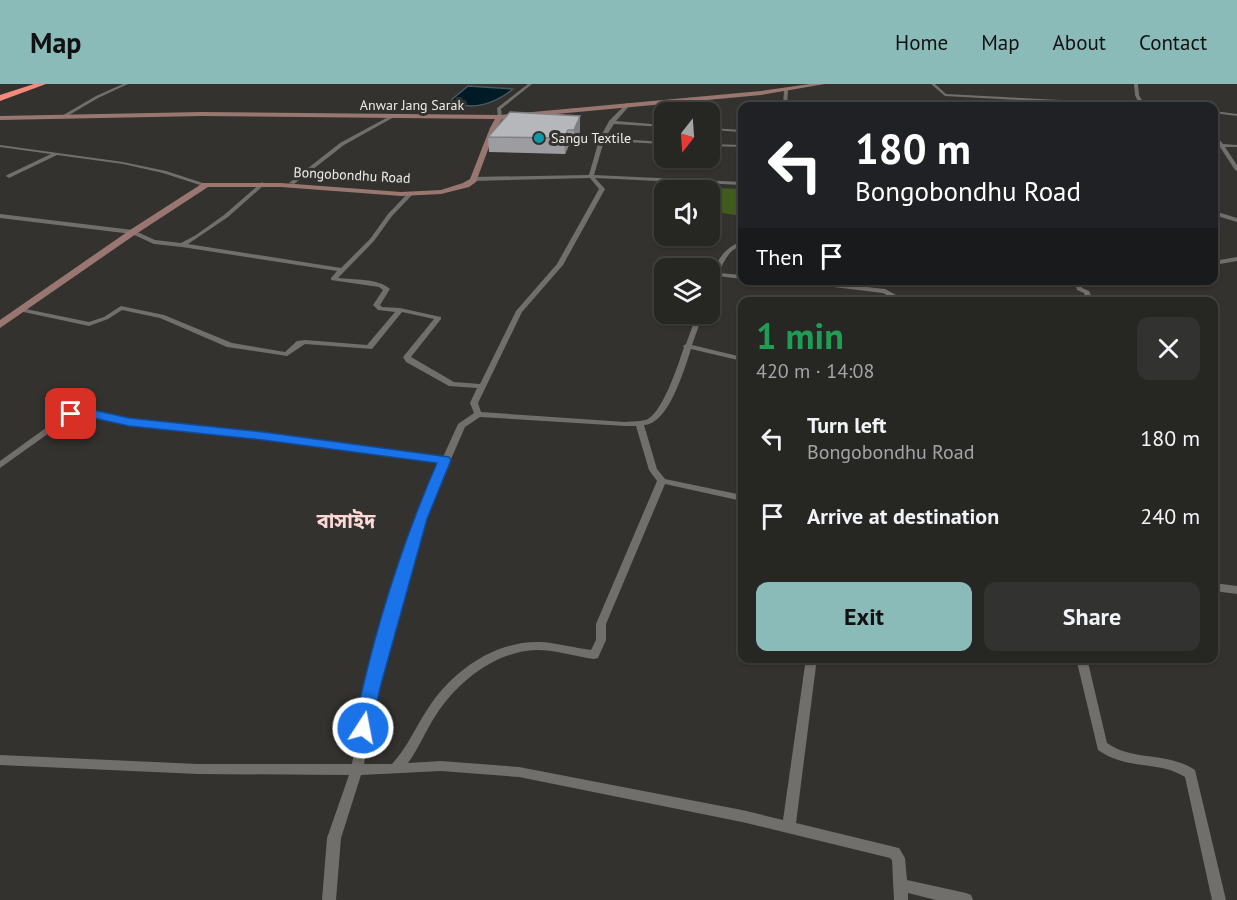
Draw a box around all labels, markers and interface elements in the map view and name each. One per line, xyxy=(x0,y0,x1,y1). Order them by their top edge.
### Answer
text: Map xyxy=(30,24,81,61)
text: Home xyxy=(895,29,948,56)
text: Map xyxy=(981,29,1020,56)
text: About xyxy=(1053,29,1106,56)
text: Contact xyxy=(1139,29,1207,56)
street label: Anwar Jang Sarak xyxy=(360,96,464,114)
north arrow xyxy=(654,102,720,168)
map controls xyxy=(654,102,720,324)
text: 180 m xyxy=(855,121,971,176)
icon: left xyxy=(756,126,834,204)
place label: Sangu Textile xyxy=(551,129,631,147)
marker: Sangu Textile xyxy=(532,131,546,145)
street label: Bongobondhu Road xyxy=(293,163,411,187)
text: Bongobondhu Road xyxy=(855,174,1081,208)
button: sound xyxy=(654,180,720,246)
icon: arrive xyxy=(815,240,848,273)
text: Then xyxy=(756,243,803,271)
button: layers xyxy=(654,258,720,324)
text: 1 min xyxy=(756,312,844,359)
button: close xyxy=(1137,317,1200,380)
text: 420 m · 14:08 xyxy=(756,358,874,384)
pin xyxy=(45,388,96,439)
icon: arrive xyxy=(54,397,87,430)
text: Turn left xyxy=(807,411,887,439)
icon: left xyxy=(756,422,789,455)
text: 180 m xyxy=(1140,424,1200,452)
text: Bongobondhu Road xyxy=(807,439,974,465)
icon: arrive xyxy=(756,500,789,533)
text: Arrive at destination xyxy=(807,502,999,530)
text: 240 m xyxy=(1140,502,1200,530)
district label: বাসাইদ xyxy=(316,508,376,534)
button: Exit xyxy=(756,582,972,651)
button: Share xyxy=(984,582,1200,651)
position arrow xyxy=(331,696,395,760)

